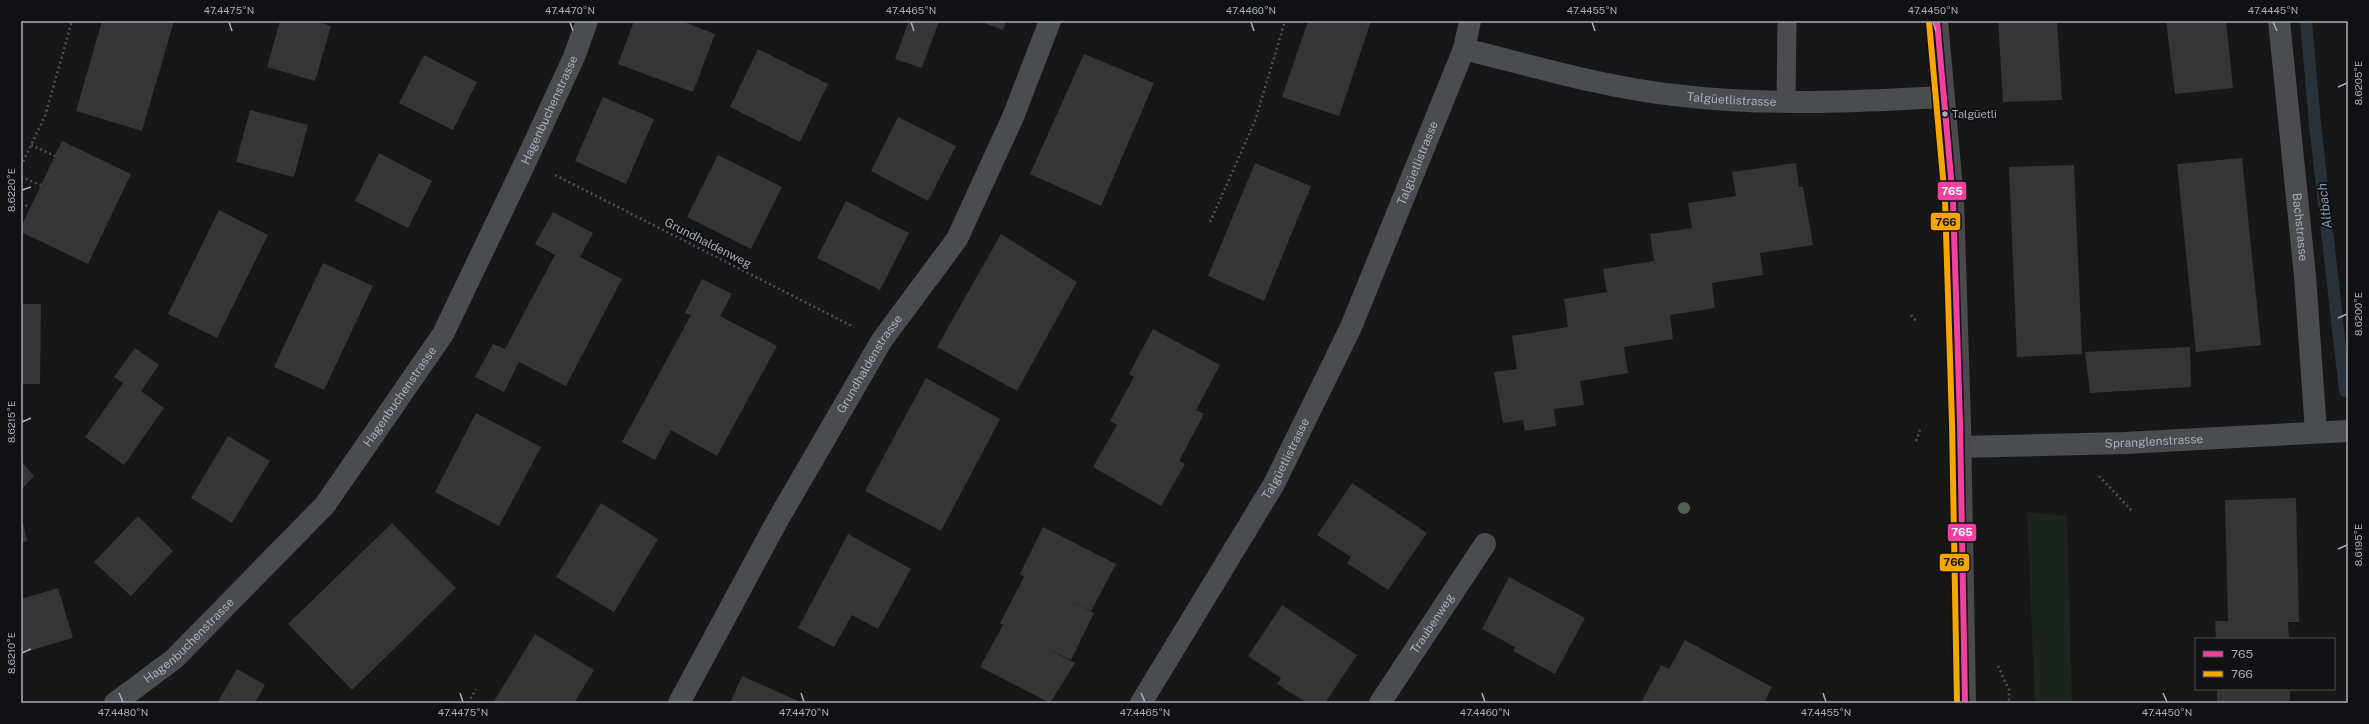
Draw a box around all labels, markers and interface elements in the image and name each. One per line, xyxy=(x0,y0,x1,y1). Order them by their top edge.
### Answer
text: 47.4475°N xyxy=(204,4,254,16)
text: 47.4470°N xyxy=(545,4,595,16)
text: 47.4465°N xyxy=(886,4,936,16)
text: 47.4460°N xyxy=(1226,4,1276,16)
text: 47.4455°N xyxy=(1567,4,1617,16)
text: 47.4450°N xyxy=(1908,4,1958,16)
text: 47.4445°N xyxy=(2248,4,2298,16)
street label: Hagenbuchenstrasse xyxy=(518,53,581,167)
text: 8.6205°E xyxy=(2352,61,2364,105)
street label: Talgüetlistrasse xyxy=(1686,90,1777,109)
place label: Talgüetli xyxy=(1952,108,1997,120)
marker: Talgüetli xyxy=(1940,109,1950,119)
street label: Talgüetlistrasse xyxy=(1394,119,1441,207)
text: 8.6220°E xyxy=(5,168,17,212)
line badge: 765 xyxy=(1937,181,1967,201)
water label: Altbach xyxy=(2314,182,2335,229)
text: 765 xyxy=(1941,185,1963,197)
street label: Bachstrasse xyxy=(2290,192,2310,262)
line badge: 766 xyxy=(1930,212,1961,231)
street label: Grundhaldenweg xyxy=(662,215,754,271)
text: 766 xyxy=(1935,216,1957,228)
text: 8.6200°E xyxy=(2352,292,2364,336)
street label: Grundhaldenstrasse xyxy=(834,312,905,416)
street label: Hagenbuchenstrasse xyxy=(360,344,439,449)
text: 8.6215°E xyxy=(5,401,17,443)
street label: Talgüetlistrasse xyxy=(1259,416,1312,502)
street label: Spranglenstrasse xyxy=(2105,432,2204,450)
line badge: 765 xyxy=(1947,523,1977,542)
text: 8.6195°E xyxy=(2352,524,2364,566)
text: 765 xyxy=(1951,526,1973,538)
line badge: 766 xyxy=(1939,553,1970,572)
text: 766 xyxy=(1943,556,1965,568)
street label: Traubenweg xyxy=(1407,591,1457,656)
street label: Hagenbuchenstrasse xyxy=(141,595,237,686)
text: 8.6210°E xyxy=(5,632,17,674)
legend xyxy=(2195,638,2335,690)
text: 765 xyxy=(2231,647,2253,661)
text: 766 xyxy=(2231,667,2253,681)
text: 47.4480°N xyxy=(98,706,148,718)
text: 47.4475°N xyxy=(438,706,488,718)
text: 47.4470°N xyxy=(779,706,829,718)
text: 47.4465°N xyxy=(1120,706,1170,718)
text: 47.4460°N xyxy=(1460,706,1510,718)
text: 47.4455°N xyxy=(1801,706,1851,718)
text: 47.4450°N xyxy=(2142,706,2192,718)

